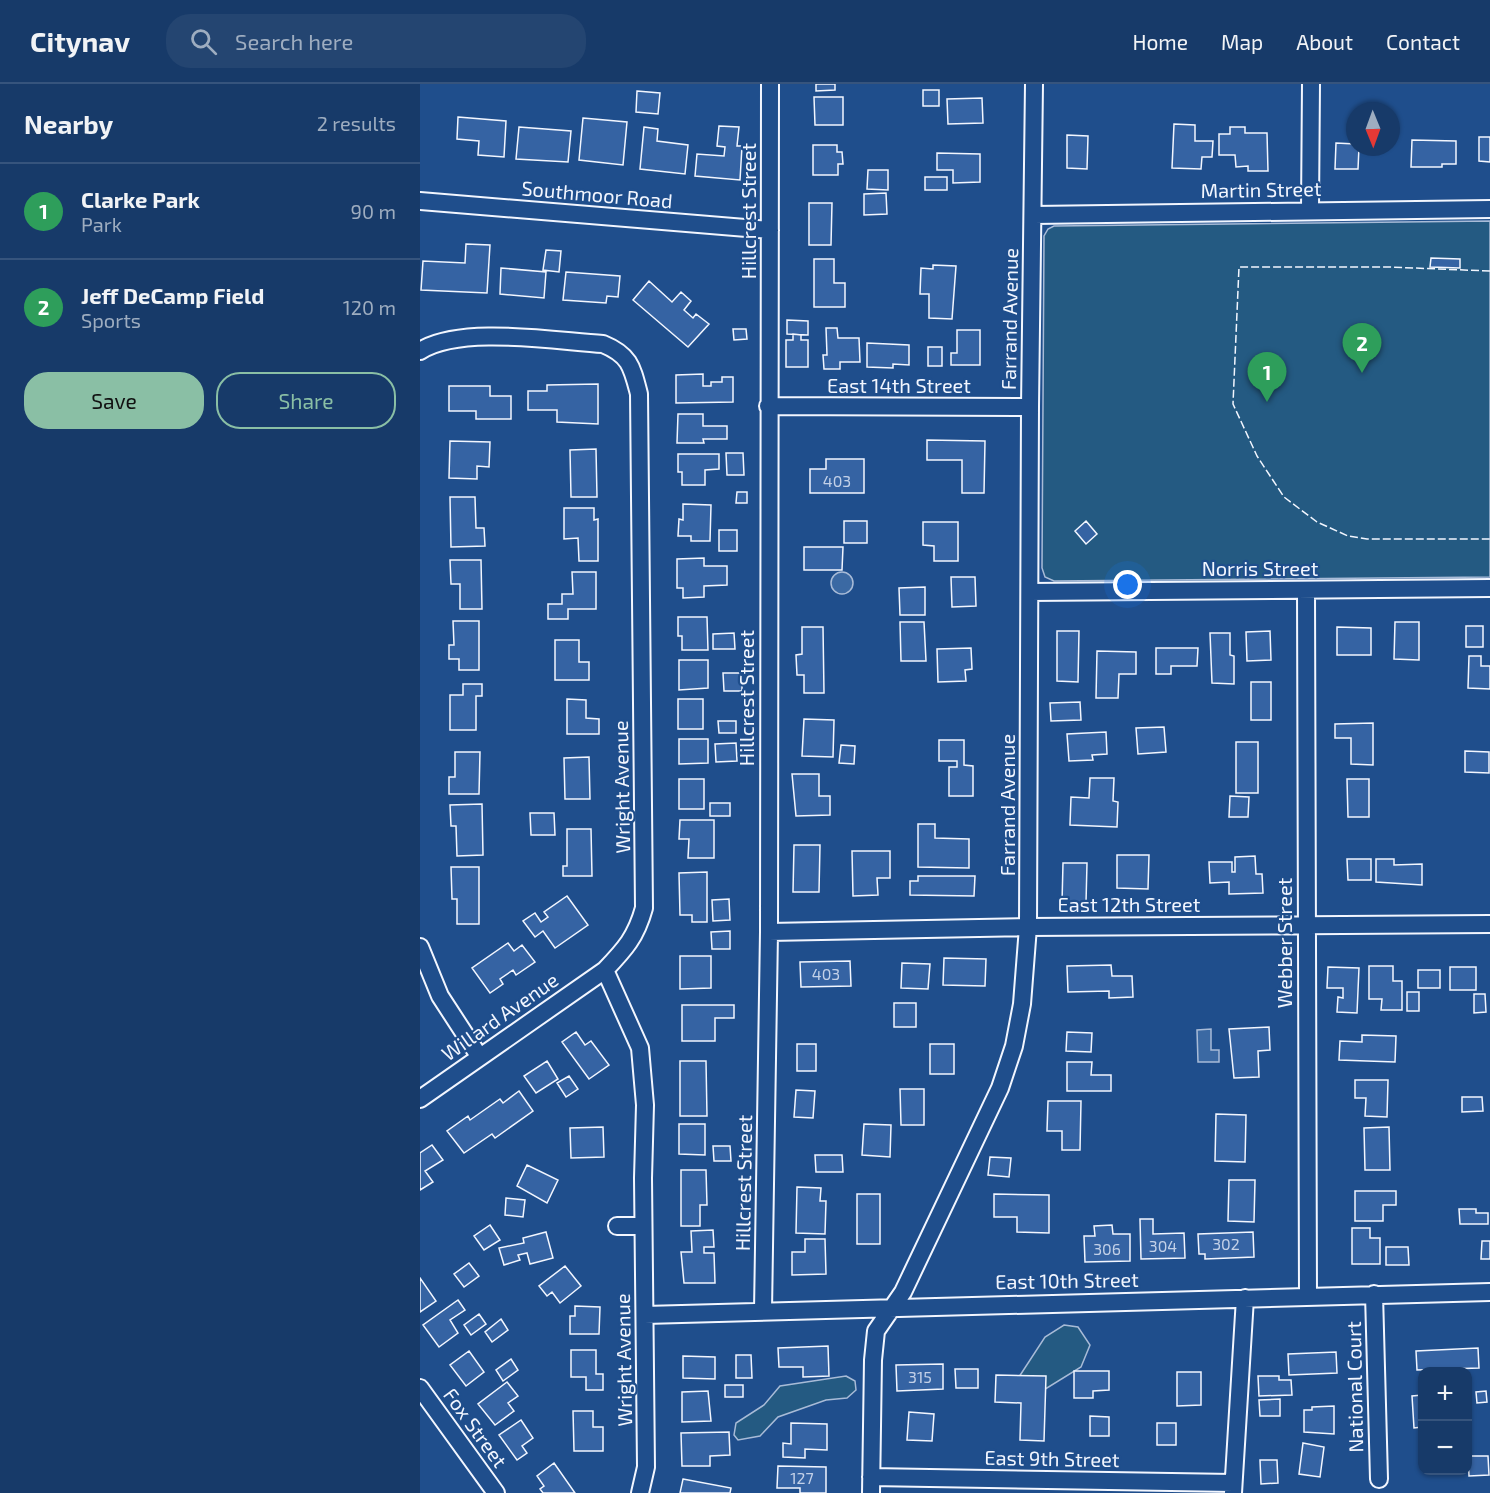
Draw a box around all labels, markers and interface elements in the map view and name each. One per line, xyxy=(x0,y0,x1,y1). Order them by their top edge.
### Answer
search box xyxy=(166,14,586,68)
text: Citynav xyxy=(30,24,130,58)
icon: search xyxy=(187,25,220,58)
text: Search here xyxy=(235,28,353,54)
text: Home xyxy=(1132,29,1188,54)
text: Map xyxy=(1221,29,1263,54)
text: About xyxy=(1296,29,1353,54)
text: Contact xyxy=(1386,29,1460,54)
north arrow xyxy=(1346,102,1400,156)
text: Nearby xyxy=(24,108,113,139)
text: 2 results xyxy=(317,111,396,135)
street label: Hillcrest Street xyxy=(736,142,760,279)
street label: Southmoor Road xyxy=(521,175,674,213)
street label: Martin Street xyxy=(1200,176,1322,202)
text: Clarke Park xyxy=(81,186,200,212)
text: 1 xyxy=(39,199,48,223)
text: 90 m xyxy=(351,199,396,223)
text: Park xyxy=(81,212,122,236)
street label: Farrand Avenue xyxy=(996,248,1022,390)
text: Jeff DeCamp Field xyxy=(81,282,264,308)
text: 2 xyxy=(38,295,49,319)
text: 120 m xyxy=(343,295,396,319)
text: Sports xyxy=(81,308,141,332)
pin: 2 xyxy=(1342,324,1382,373)
pin: 1 xyxy=(1248,352,1286,402)
button: Save xyxy=(24,372,204,429)
button: Share xyxy=(216,372,396,429)
street label: East 14th Street xyxy=(827,373,971,397)
house number: 403 xyxy=(823,471,851,490)
street label: Norris Street xyxy=(1202,556,1319,580)
your location xyxy=(1113,570,1142,599)
street label: Hillcrest Street xyxy=(734,629,758,766)
street label: Wright Avenue xyxy=(608,720,634,854)
street label: Farrand Avenue xyxy=(995,734,1019,876)
street label: Webber Street xyxy=(1272,877,1296,1008)
street label: East 12th Street xyxy=(1058,892,1201,916)
house number: 403 xyxy=(812,964,840,983)
street label: Willard Avenue xyxy=(436,967,562,1065)
street label: Hillcrest Street xyxy=(730,1114,756,1251)
house number: 302 xyxy=(1212,1234,1240,1253)
house number: 304 xyxy=(1149,1236,1177,1255)
house number: 306 xyxy=(1093,1239,1121,1258)
street label: East 10th Street xyxy=(995,1267,1139,1293)
street label: Wright Avenue xyxy=(610,1293,636,1427)
street label: National Court xyxy=(1341,1321,1367,1453)
house number: 315 xyxy=(908,1367,932,1386)
map controls xyxy=(1418,1367,1472,1475)
button: + xyxy=(1418,1367,1472,1421)
street label: Fox Street xyxy=(439,1383,513,1472)
button: − xyxy=(1418,1421,1472,1475)
street label: East 9th Street xyxy=(984,1445,1120,1471)
house number: 127 xyxy=(790,1468,814,1487)

